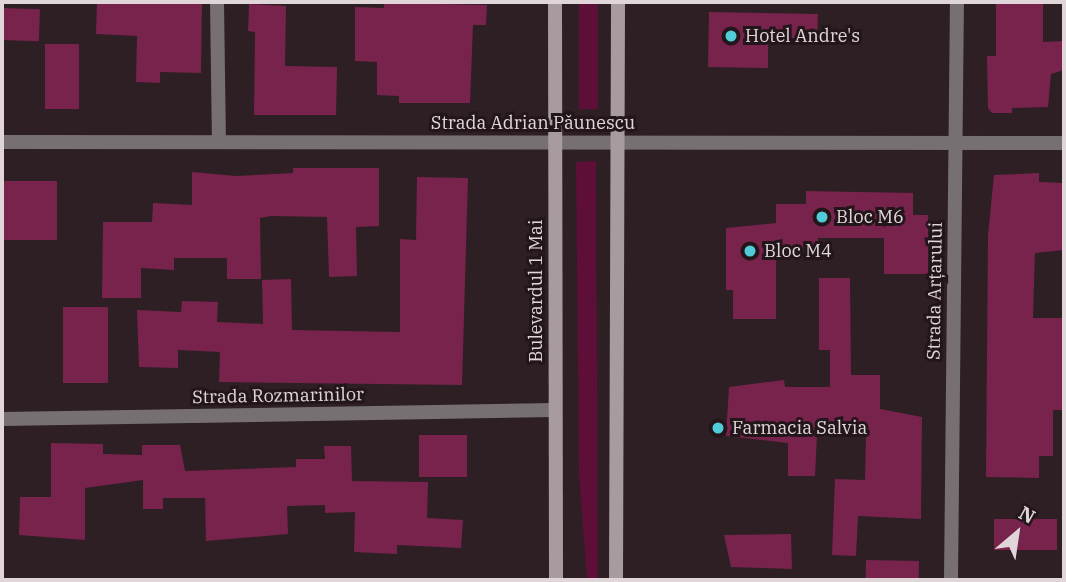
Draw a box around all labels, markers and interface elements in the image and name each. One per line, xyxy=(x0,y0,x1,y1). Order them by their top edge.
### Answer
place label: Hotel Andre's xyxy=(745,25,860,47)
marker: Hotel Andre's xyxy=(723,28,739,44)
street label: Strada Adrian Păunescu xyxy=(431,112,635,134)
place label: Bloc M6 xyxy=(836,206,904,228)
marker: Bloc M6 xyxy=(814,209,830,225)
street label: Bulevardul 1 Mai xyxy=(525,219,547,363)
street label: Strada Arțarului xyxy=(923,222,947,360)
place label: Bloc M4 xyxy=(764,240,832,262)
marker: Bloc M4 xyxy=(742,243,758,259)
street label: Strada Rozmarinilor xyxy=(192,384,364,408)
place label: Farmacia Salvia xyxy=(732,417,867,439)
marker: Farmacia Salvia xyxy=(710,420,726,436)
north arrow xyxy=(982,498,1052,568)
text: N xyxy=(1015,500,1040,529)

